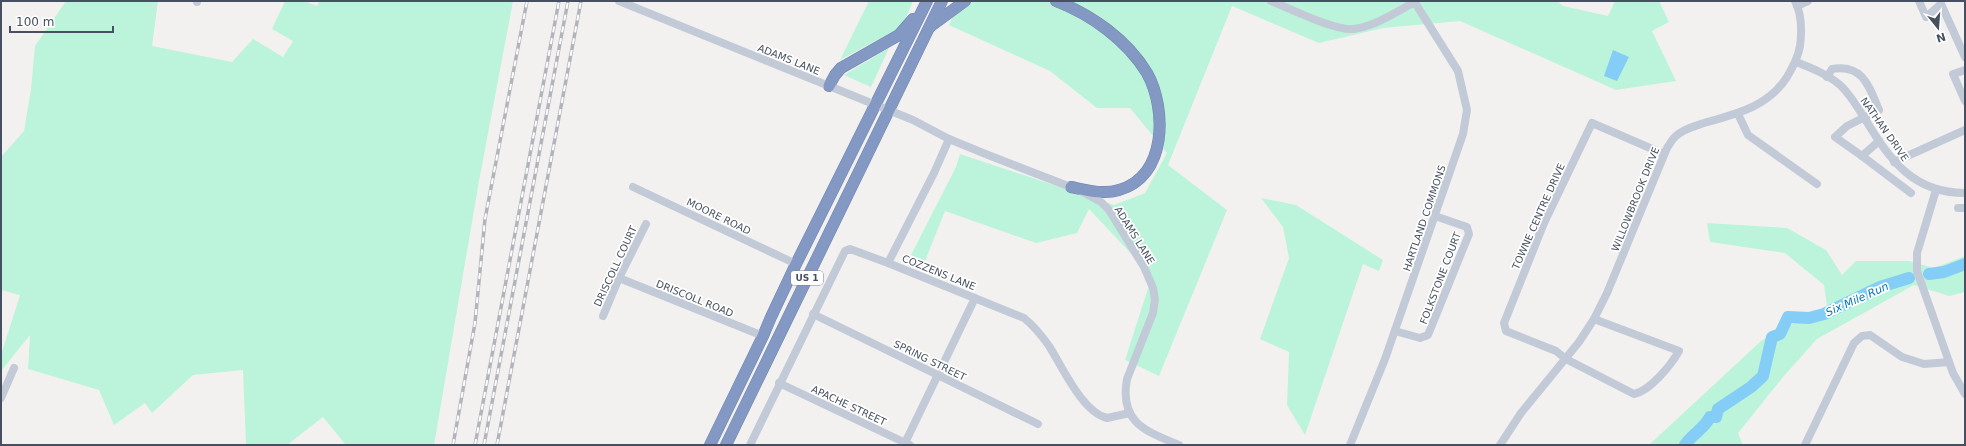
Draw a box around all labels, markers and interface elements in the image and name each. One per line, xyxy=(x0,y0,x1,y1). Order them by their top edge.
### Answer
scale bar xyxy=(10,8,113,34)
north arrow xyxy=(1918,8,1958,48)
text: 100 m xyxy=(16,15,54,29)
text: N xyxy=(1934,30,1947,45)
street label: ADAMS LANE xyxy=(756,42,821,77)
street label: NATHAN DRIVE xyxy=(1858,95,1911,163)
street label: WILLOWBROOK DRIVE xyxy=(1609,145,1661,253)
street label: TOWNE CENTRE DRIVE xyxy=(1510,161,1567,272)
street label: HARTLAND COMMONS xyxy=(1401,164,1448,273)
street label: MOORE ROAD xyxy=(685,196,753,237)
street label: ADAMS LANE xyxy=(1112,204,1157,266)
street label: DRISCOLL COURT xyxy=(592,223,639,308)
street label: FOLKSTONE COURT xyxy=(1418,230,1463,326)
street label: COZZENS LANE xyxy=(900,253,977,292)
road number: US 1 xyxy=(791,271,823,285)
street label: DRISCOLL ROAD xyxy=(655,278,735,319)
water label: Six Mile Run xyxy=(1824,280,1891,319)
street label: SPRING STREET xyxy=(892,338,968,383)
street label: APACHE STREET xyxy=(810,383,889,428)

